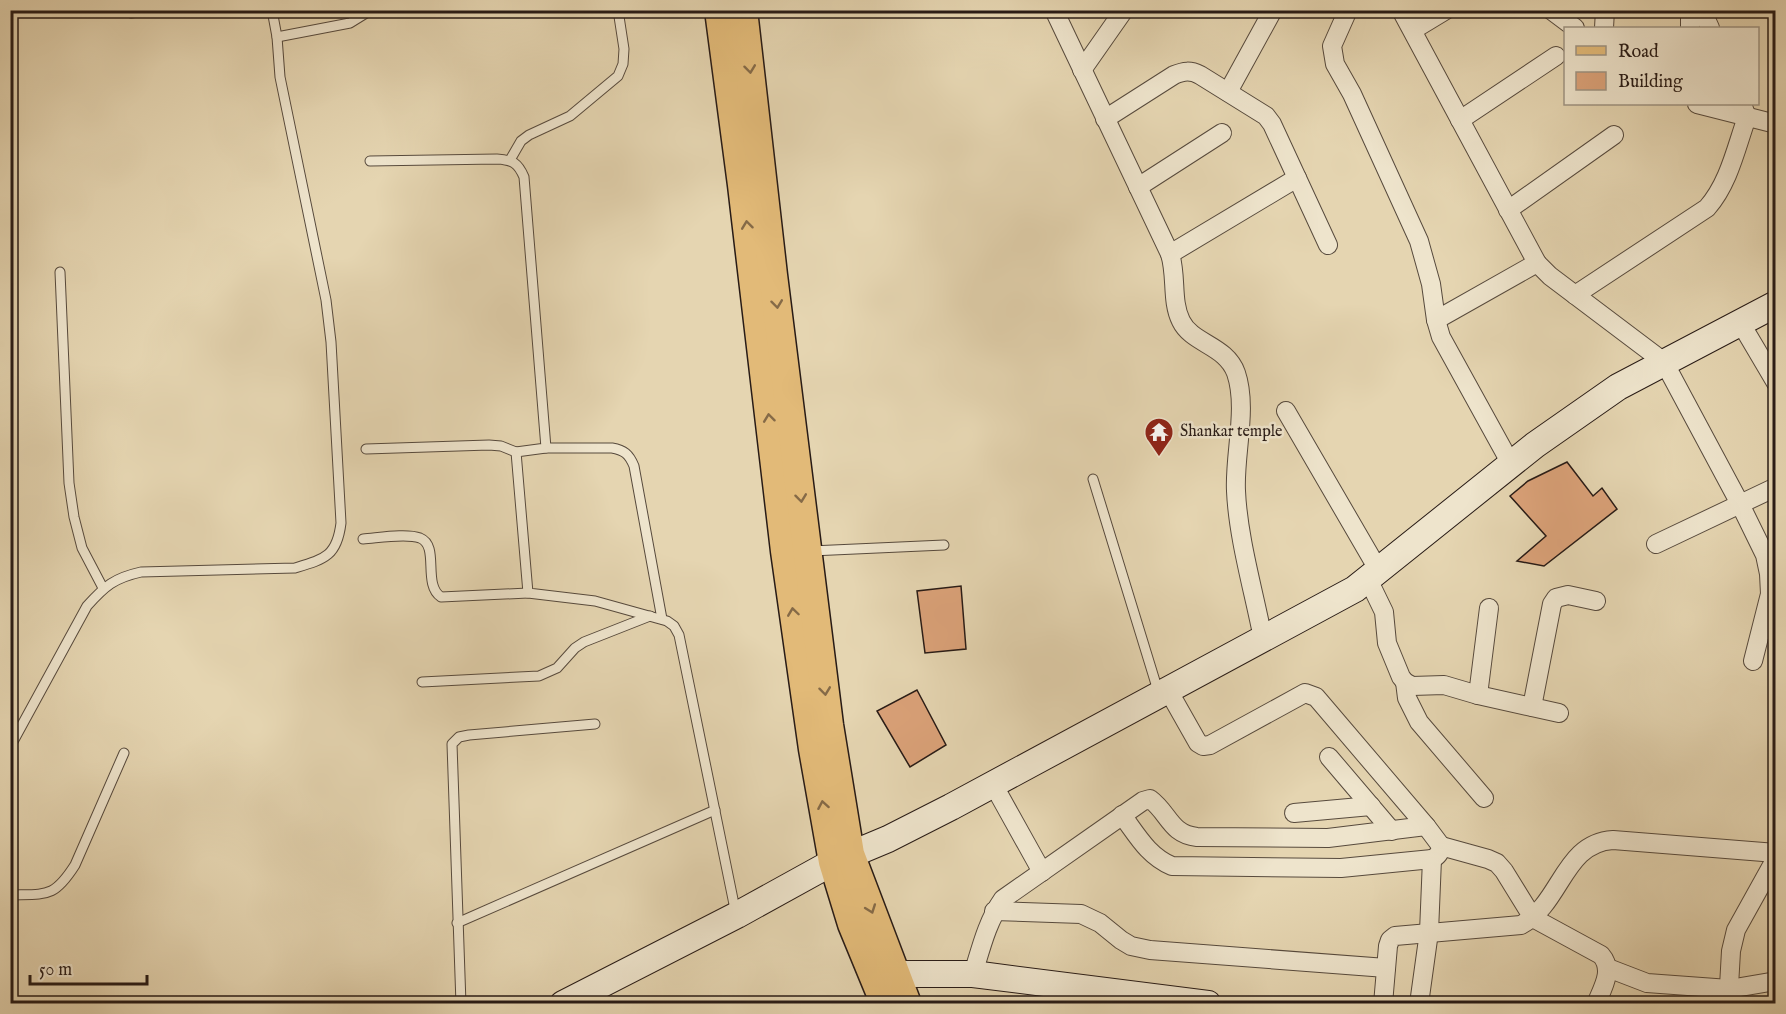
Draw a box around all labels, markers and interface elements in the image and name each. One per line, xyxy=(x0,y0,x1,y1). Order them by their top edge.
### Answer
legend xyxy=(1564,27,1759,105)
text: Road xyxy=(1618,41,1659,64)
one-way arrow xyxy=(743,64,755,73)
text: Building xyxy=(1618,71,1683,94)
one-way arrow xyxy=(741,220,753,229)
one-way arrow xyxy=(770,299,782,309)
one-way arrow xyxy=(763,414,776,423)
temple icon: Shankar temple xyxy=(1143,416,1175,458)
place label: Shankar temple xyxy=(1180,422,1282,442)
one-way arrow xyxy=(794,493,807,502)
one-way arrow xyxy=(788,607,800,616)
one-way arrow xyxy=(818,686,831,696)
one-way arrow xyxy=(817,800,829,809)
one-way arrow xyxy=(863,903,876,913)
scale bar xyxy=(30,948,147,986)
text: 50 m xyxy=(39,959,72,982)

